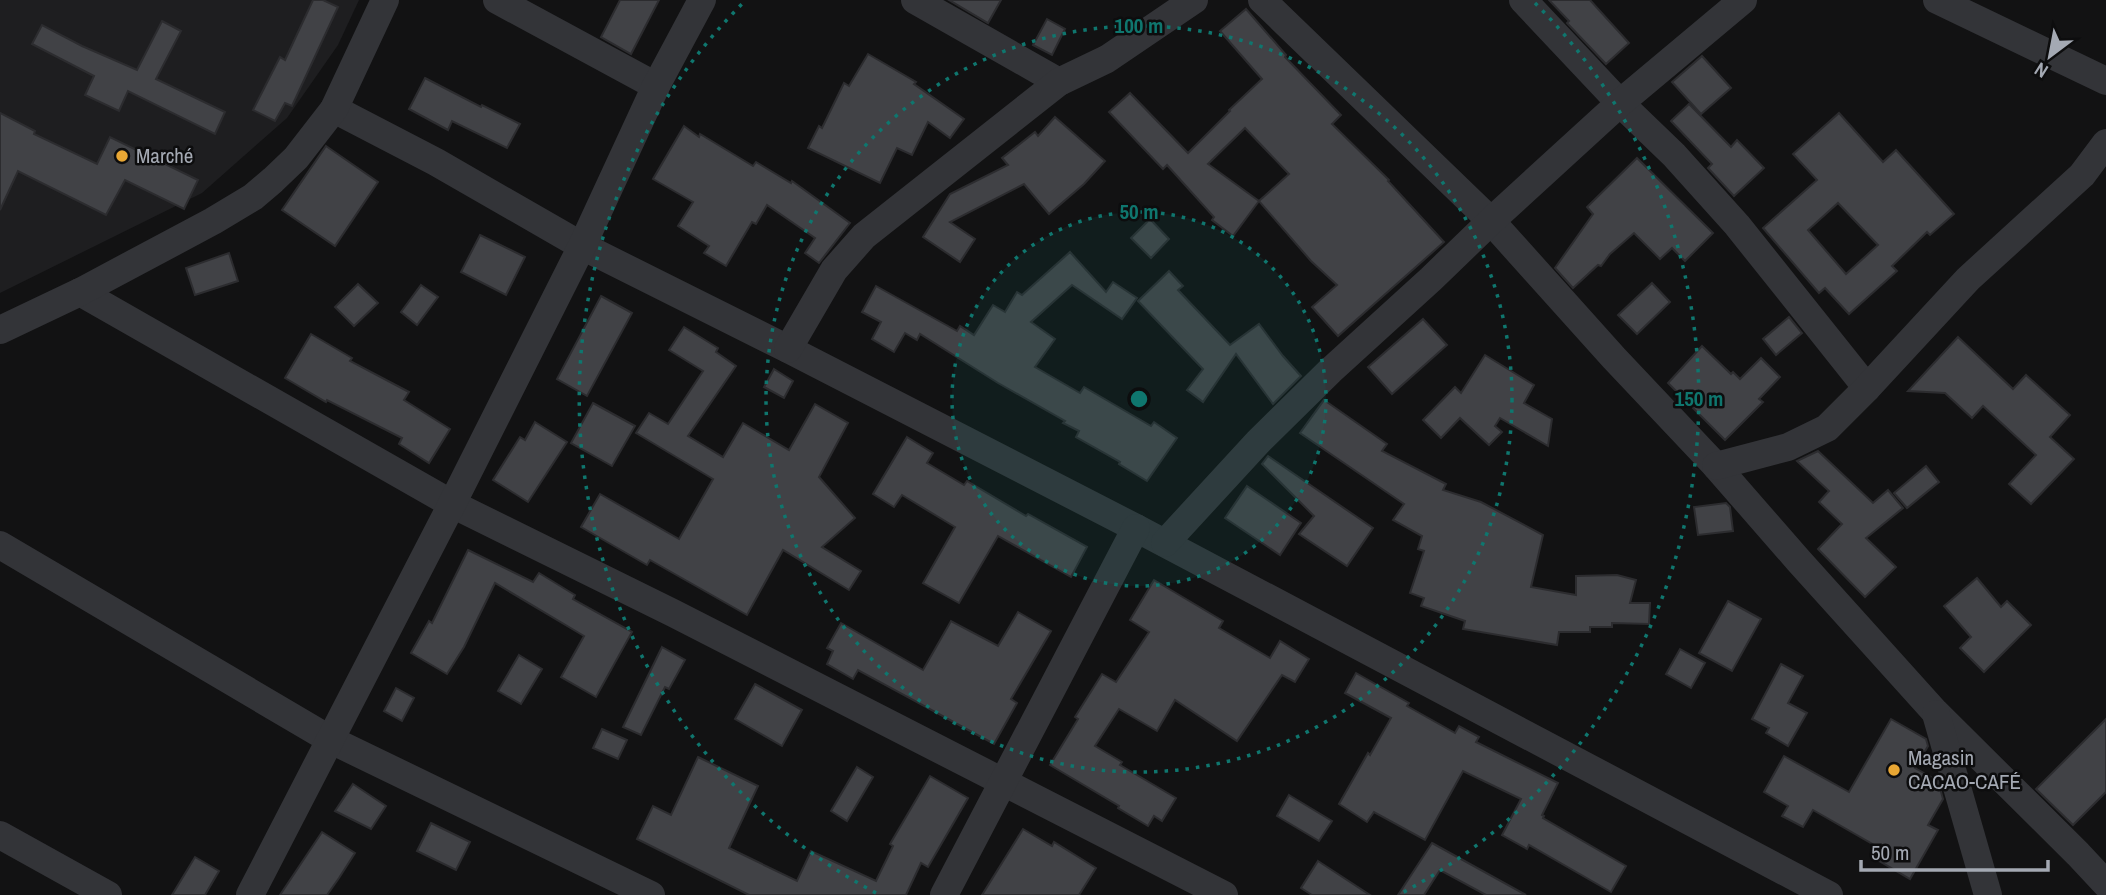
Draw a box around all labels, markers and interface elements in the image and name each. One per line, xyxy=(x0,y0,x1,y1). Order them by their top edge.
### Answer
text: 100 m xyxy=(1115,11,1163,40)
north arrow xyxy=(2015,21,2085,91)
text: N xyxy=(2029,56,2053,84)
place label: Marché xyxy=(136,141,193,170)
marker: Marché xyxy=(114,148,130,164)
text: 50 m xyxy=(1119,197,1159,226)
text: 150 m xyxy=(1675,384,1723,413)
centre of rings xyxy=(1127,387,1151,411)
place label: Magasin CACAO-CAFÉ xyxy=(1908,743,2021,796)
marker: Magasin CACAO-CAFÉ xyxy=(1886,762,1902,778)
scale bar xyxy=(1861,828,2048,872)
text: 50 m xyxy=(1871,838,1909,867)

